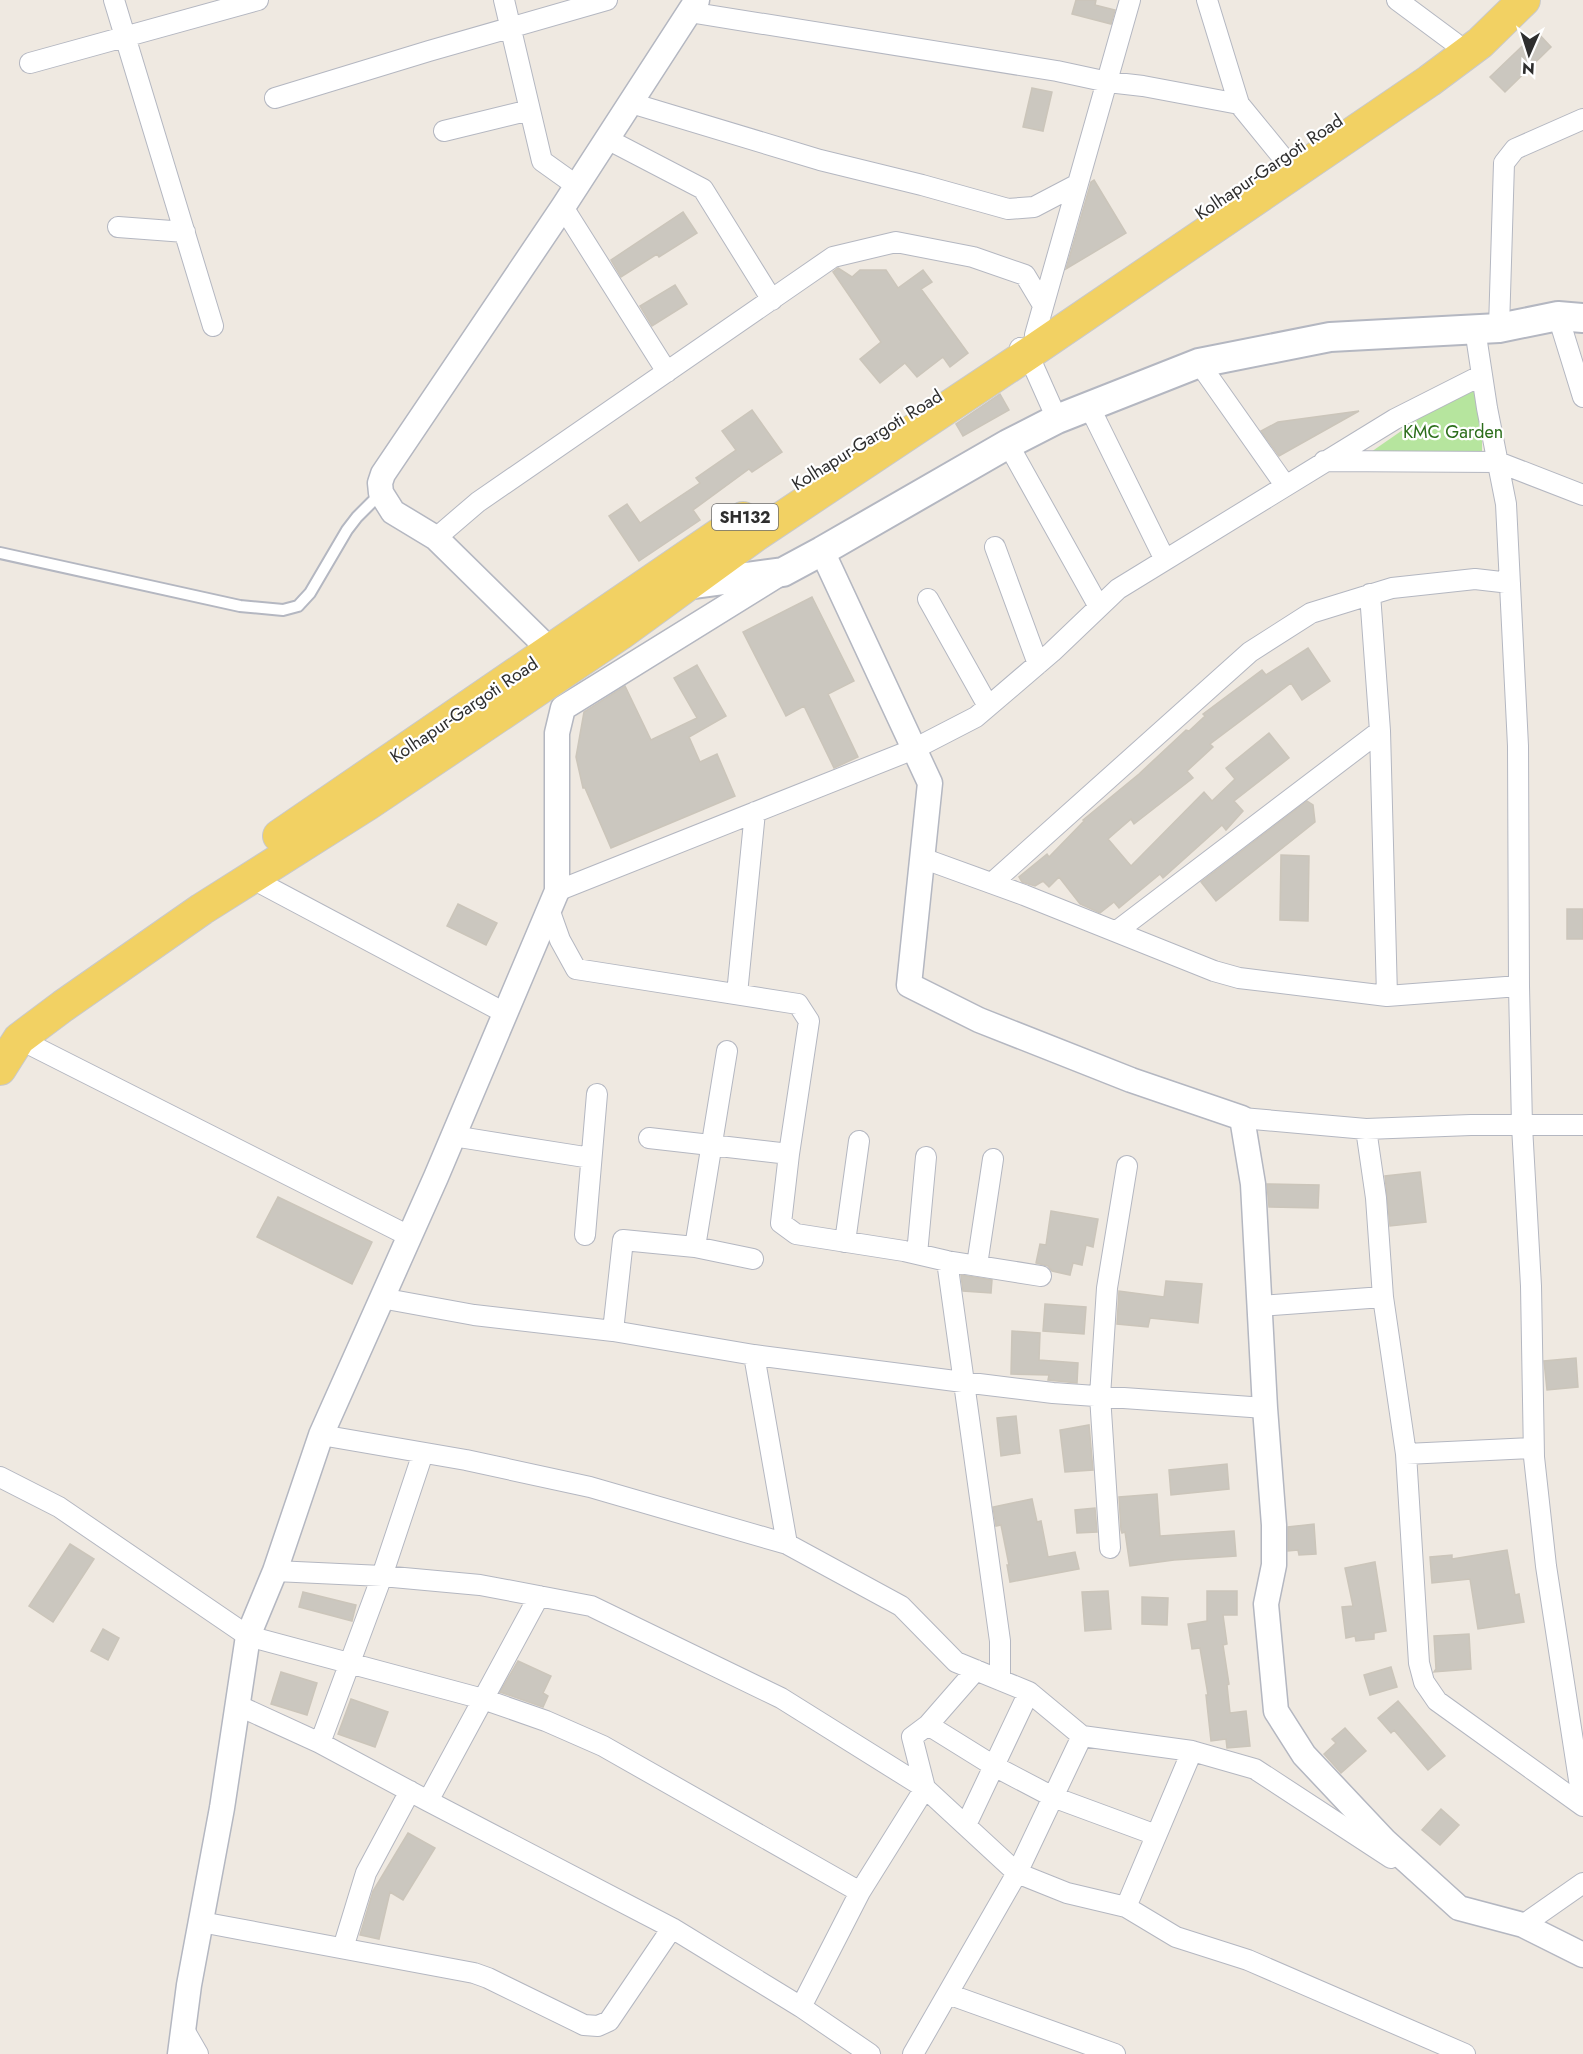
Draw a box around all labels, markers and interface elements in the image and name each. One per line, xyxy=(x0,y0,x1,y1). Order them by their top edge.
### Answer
north arrow xyxy=(1499,24,1559,84)
text: N xyxy=(1521,57,1535,80)
street label: Kolhapur-Gargoti Road xyxy=(1190,108,1348,226)
street label: Kolhapur-Gargoti Road xyxy=(787,383,947,497)
park label: KMC Garden xyxy=(1403,419,1503,445)
road number: SH132 xyxy=(712,504,778,530)
street label: Kolhapur-Gargoti Road xyxy=(385,651,543,769)

